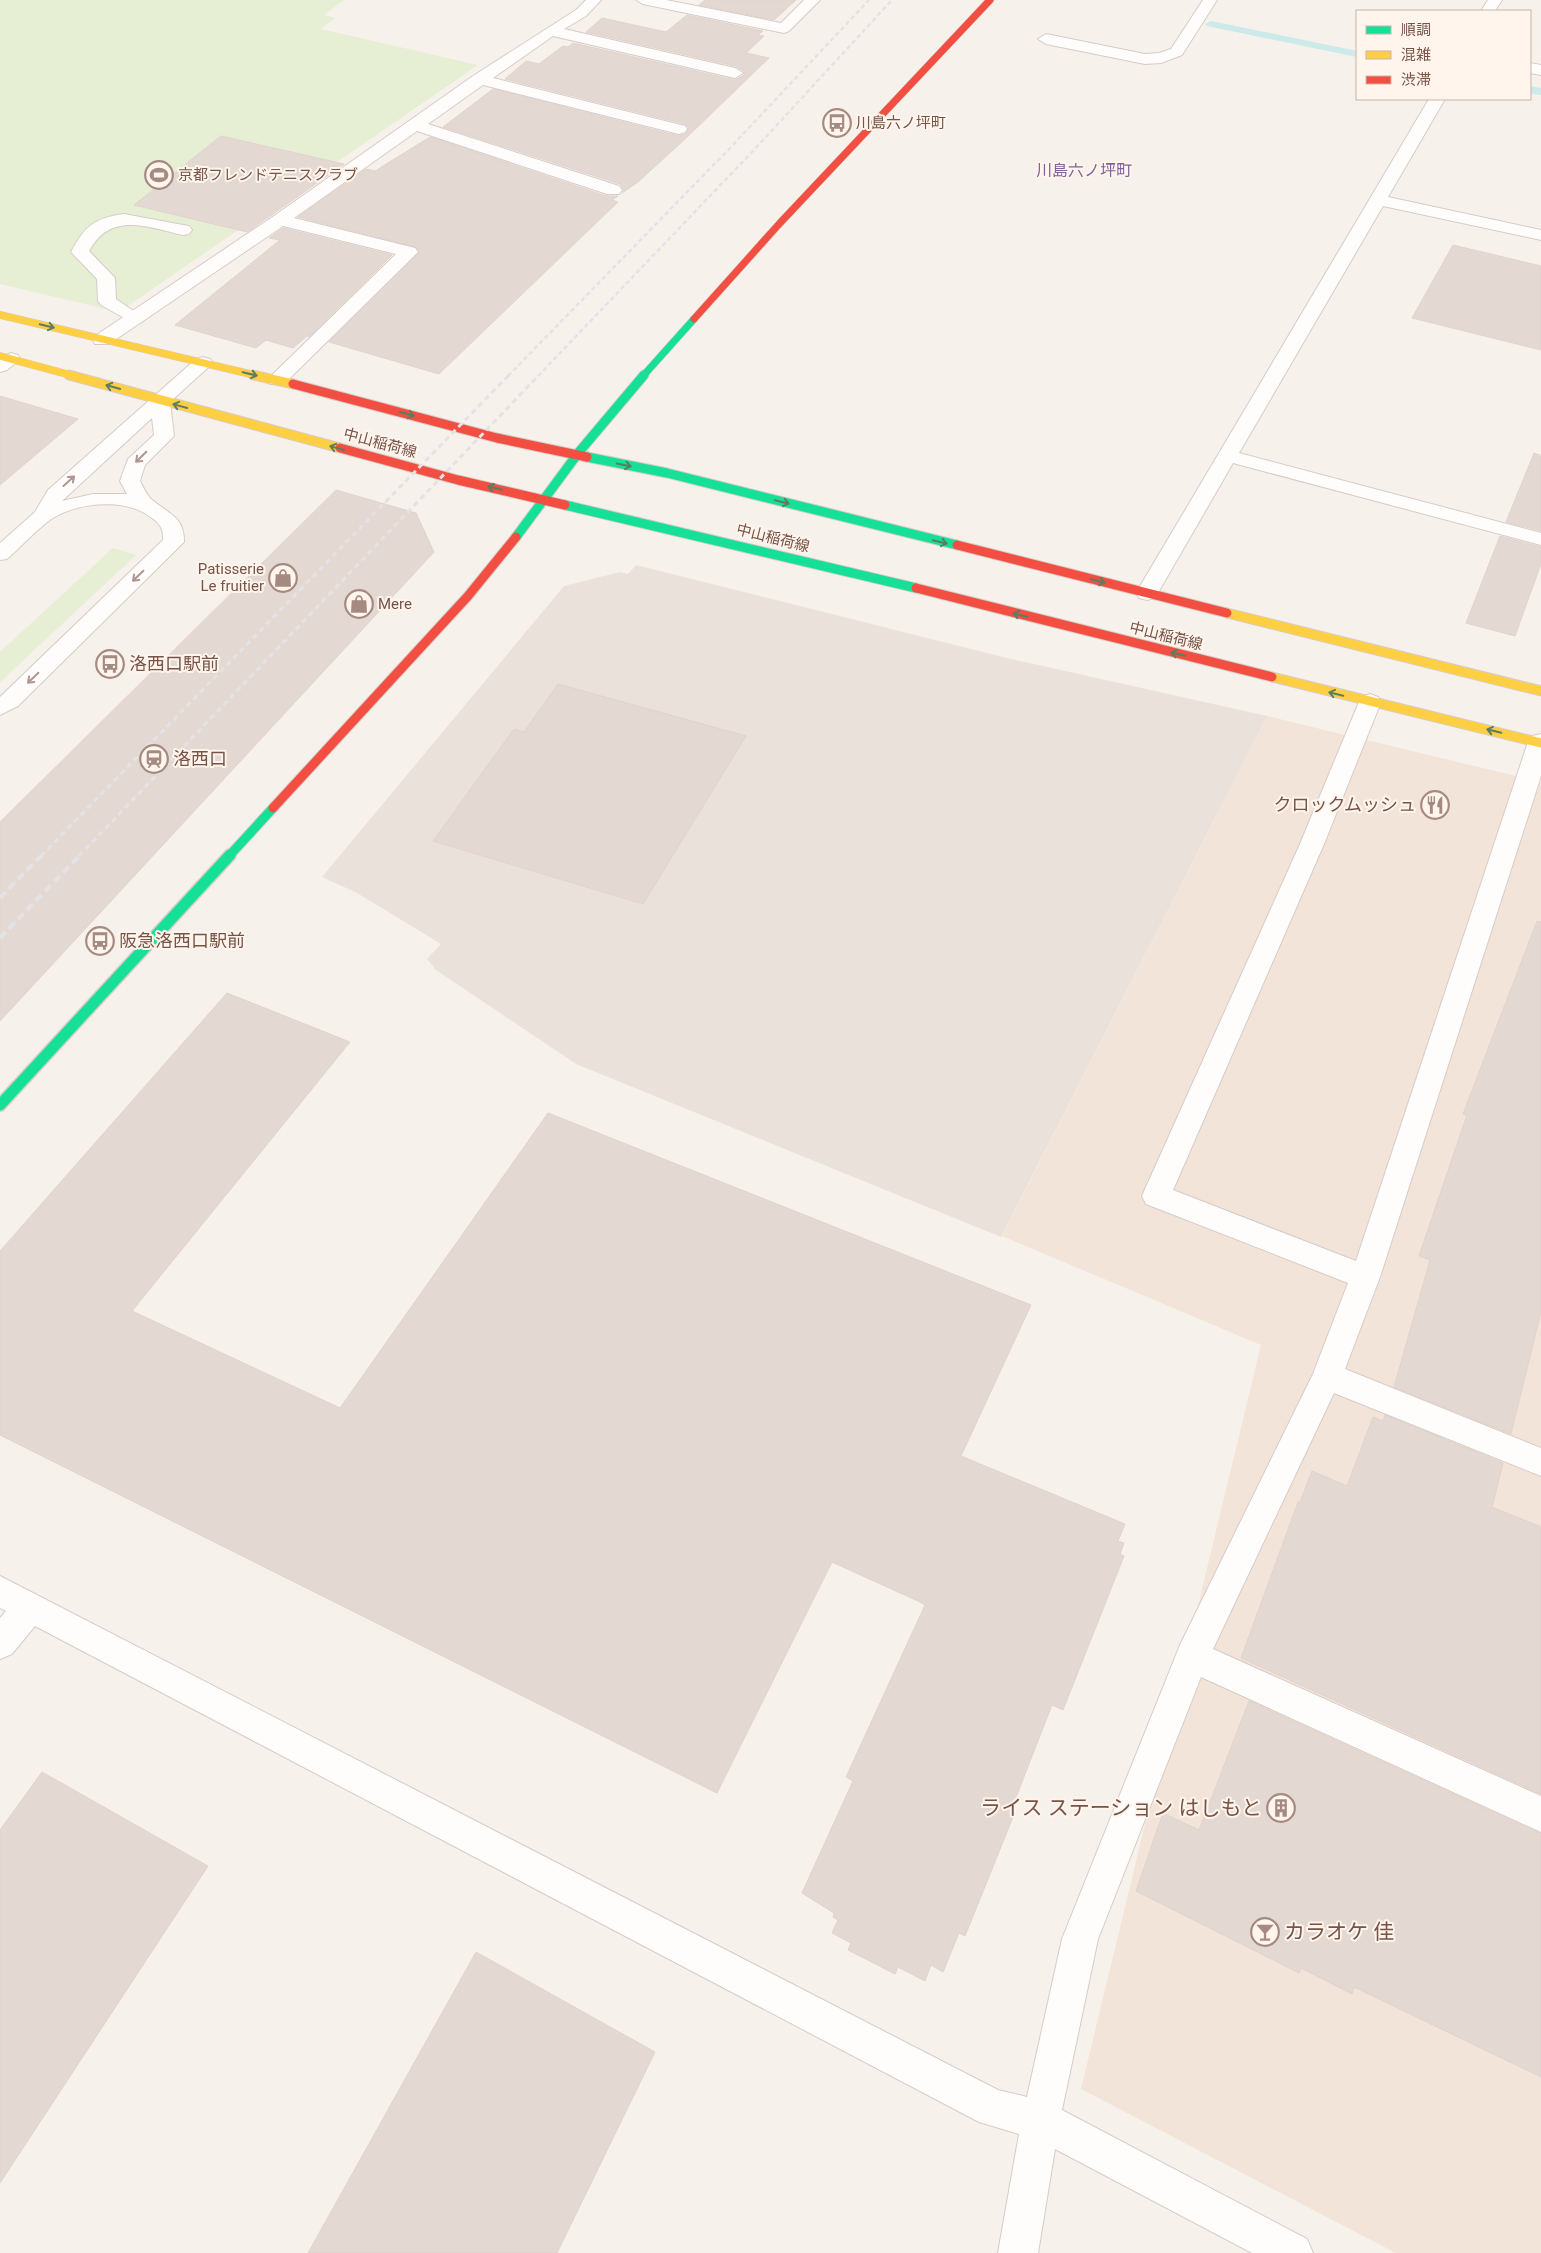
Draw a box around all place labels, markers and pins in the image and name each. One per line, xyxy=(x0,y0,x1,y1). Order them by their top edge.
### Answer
bus stop icon: 川島六ノ坪町 xyxy=(822,108,852,138)
place label: 川島六ノ坪町 xyxy=(856,114,946,132)
sports icon: 京都フレンドテニスクラブ xyxy=(144,160,174,190)
place label: 京都フレンドテニスクラブ xyxy=(178,166,358,184)
place label: Patisserie Le fruitier xyxy=(198,560,264,595)
shop icon: Patisserie Le fruitier xyxy=(268,563,298,593)
shop icon: Mere xyxy=(344,589,374,619)
place label: Mere xyxy=(378,595,412,613)
bus stop icon: 洛西口駅前 xyxy=(95,649,125,679)
place label: 洛西口駅前 xyxy=(129,653,219,674)
station icon: 洛西口 xyxy=(139,744,169,774)
place label: 洛西口 xyxy=(173,748,227,769)
restaurant icon: クロックムッシュ xyxy=(1420,790,1450,820)
place label: クロックムッシュ xyxy=(1273,794,1416,815)
bus stop icon: 阪急洛西口駅前 xyxy=(85,926,115,956)
place label: 阪急洛西口駅前 xyxy=(119,930,245,951)
building icon: ライス ステーション はしもと xyxy=(1266,1793,1296,1823)
place label: ライス ステーション はしもと xyxy=(980,1796,1262,1820)
bar icon: カラオケ 佳 xyxy=(1250,1917,1280,1947)
place label: カラオケ 佳 xyxy=(1284,1920,1394,1944)

